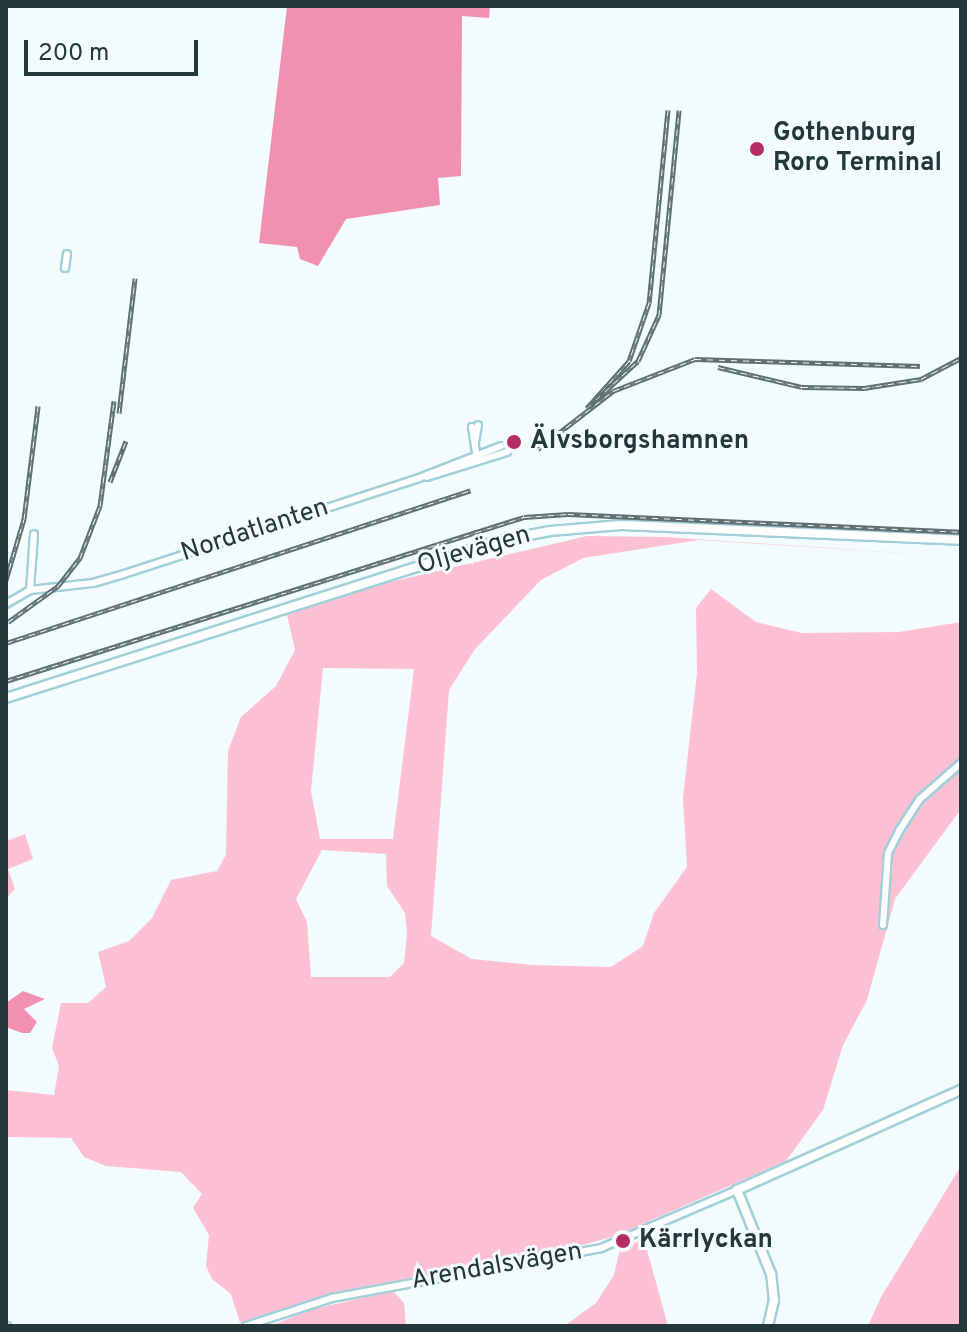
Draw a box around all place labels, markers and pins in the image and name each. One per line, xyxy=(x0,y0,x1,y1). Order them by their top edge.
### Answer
place label: Gothenburg Roro Terminal xyxy=(773,118,942,180)
marker: Gothenburg Roro Terminal xyxy=(748,140,766,158)
place label: Älvsborgshamnen xyxy=(530,426,749,458)
marker: Älvsborgshamnen xyxy=(505,433,523,451)
place label: Kärrlyckan xyxy=(639,1225,773,1257)
marker: Kärrlyckan xyxy=(614,1232,632,1250)

